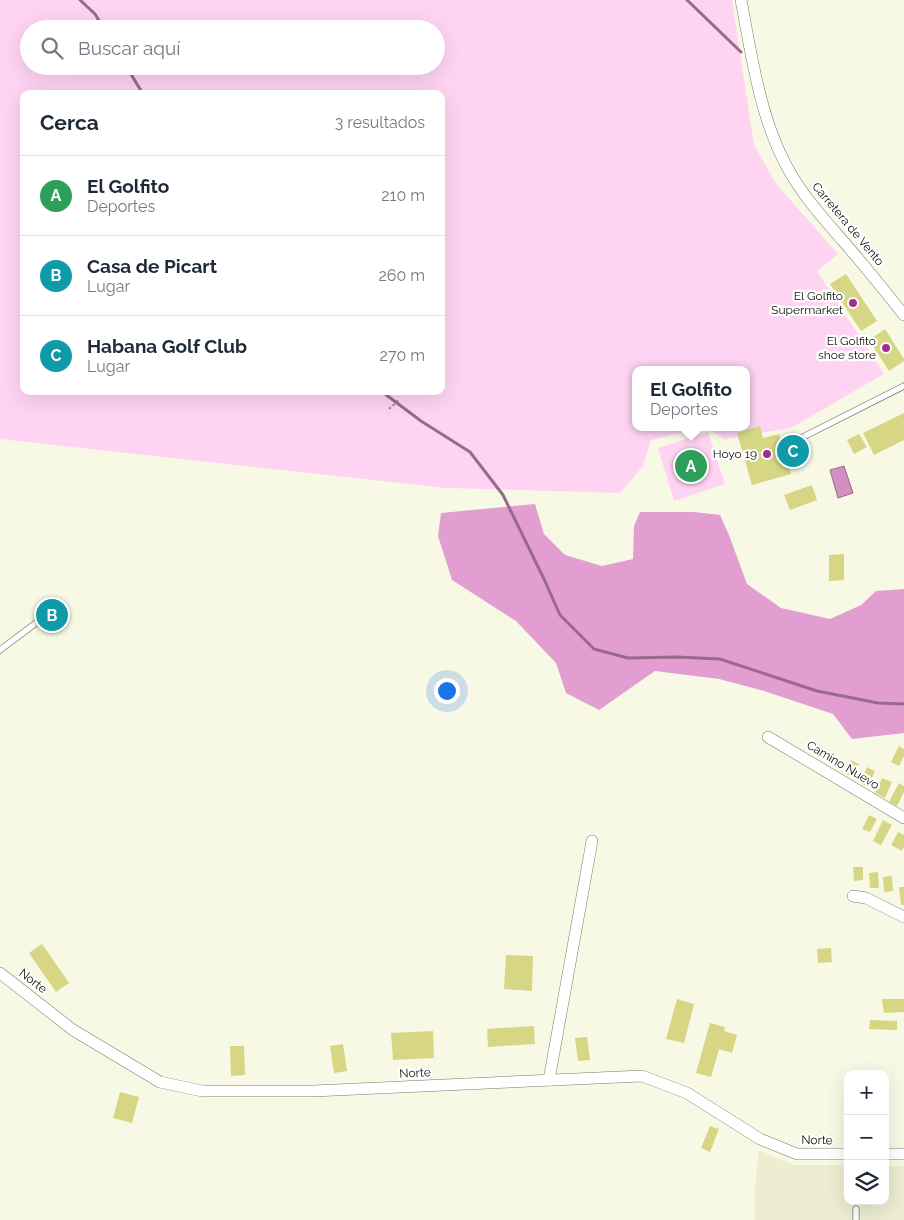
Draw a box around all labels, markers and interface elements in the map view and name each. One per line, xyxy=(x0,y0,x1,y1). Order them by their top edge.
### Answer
search box xyxy=(20,20,445,75)
icon: search xyxy=(38,34,66,62)
text: Buscar aquí xyxy=(78,37,180,59)
text: Cerca xyxy=(40,110,99,135)
text: 3 resultados xyxy=(335,113,425,132)
text: El Golfito xyxy=(87,175,169,197)
street label: Carretera de Vento xyxy=(809,180,887,268)
text: A xyxy=(51,186,61,205)
text: 210 m xyxy=(381,186,425,205)
text: Deportes xyxy=(87,197,155,216)
text: Casa de Picart xyxy=(87,255,217,277)
text: B xyxy=(51,266,61,285)
text: 260 m xyxy=(378,266,425,285)
text: Lugar xyxy=(87,277,130,296)
place label: El Golfito Supermarket xyxy=(771,289,843,317)
marker: El Golfito Supermarket xyxy=(847,297,859,309)
place label: El Golfito shoe store xyxy=(818,334,876,362)
text: Habana Golf Club xyxy=(87,335,247,357)
marker: El Golfito shoe store xyxy=(880,342,892,354)
text: C xyxy=(51,346,61,365)
text: 270 m xyxy=(380,346,425,365)
text: Lugar xyxy=(87,357,130,376)
popup xyxy=(632,366,750,431)
text: El Golfito xyxy=(650,378,732,400)
text: Deportes xyxy=(650,400,718,419)
pin: C xyxy=(777,432,809,470)
pin: A xyxy=(675,447,707,485)
place label: Hoyo 19 xyxy=(713,447,757,461)
marker: Hoyo 19 xyxy=(761,448,773,460)
pin: B xyxy=(36,596,68,634)
your location xyxy=(434,678,460,704)
street label: Camino Nuevo xyxy=(804,738,882,792)
street label: Norte xyxy=(16,966,50,996)
street label: Norte xyxy=(399,1065,431,1081)
map controls xyxy=(844,1070,889,1205)
button: + xyxy=(844,1070,889,1115)
button: − xyxy=(844,1115,889,1160)
street label: Norte xyxy=(801,1133,833,1147)
button: layers xyxy=(844,1160,889,1205)

